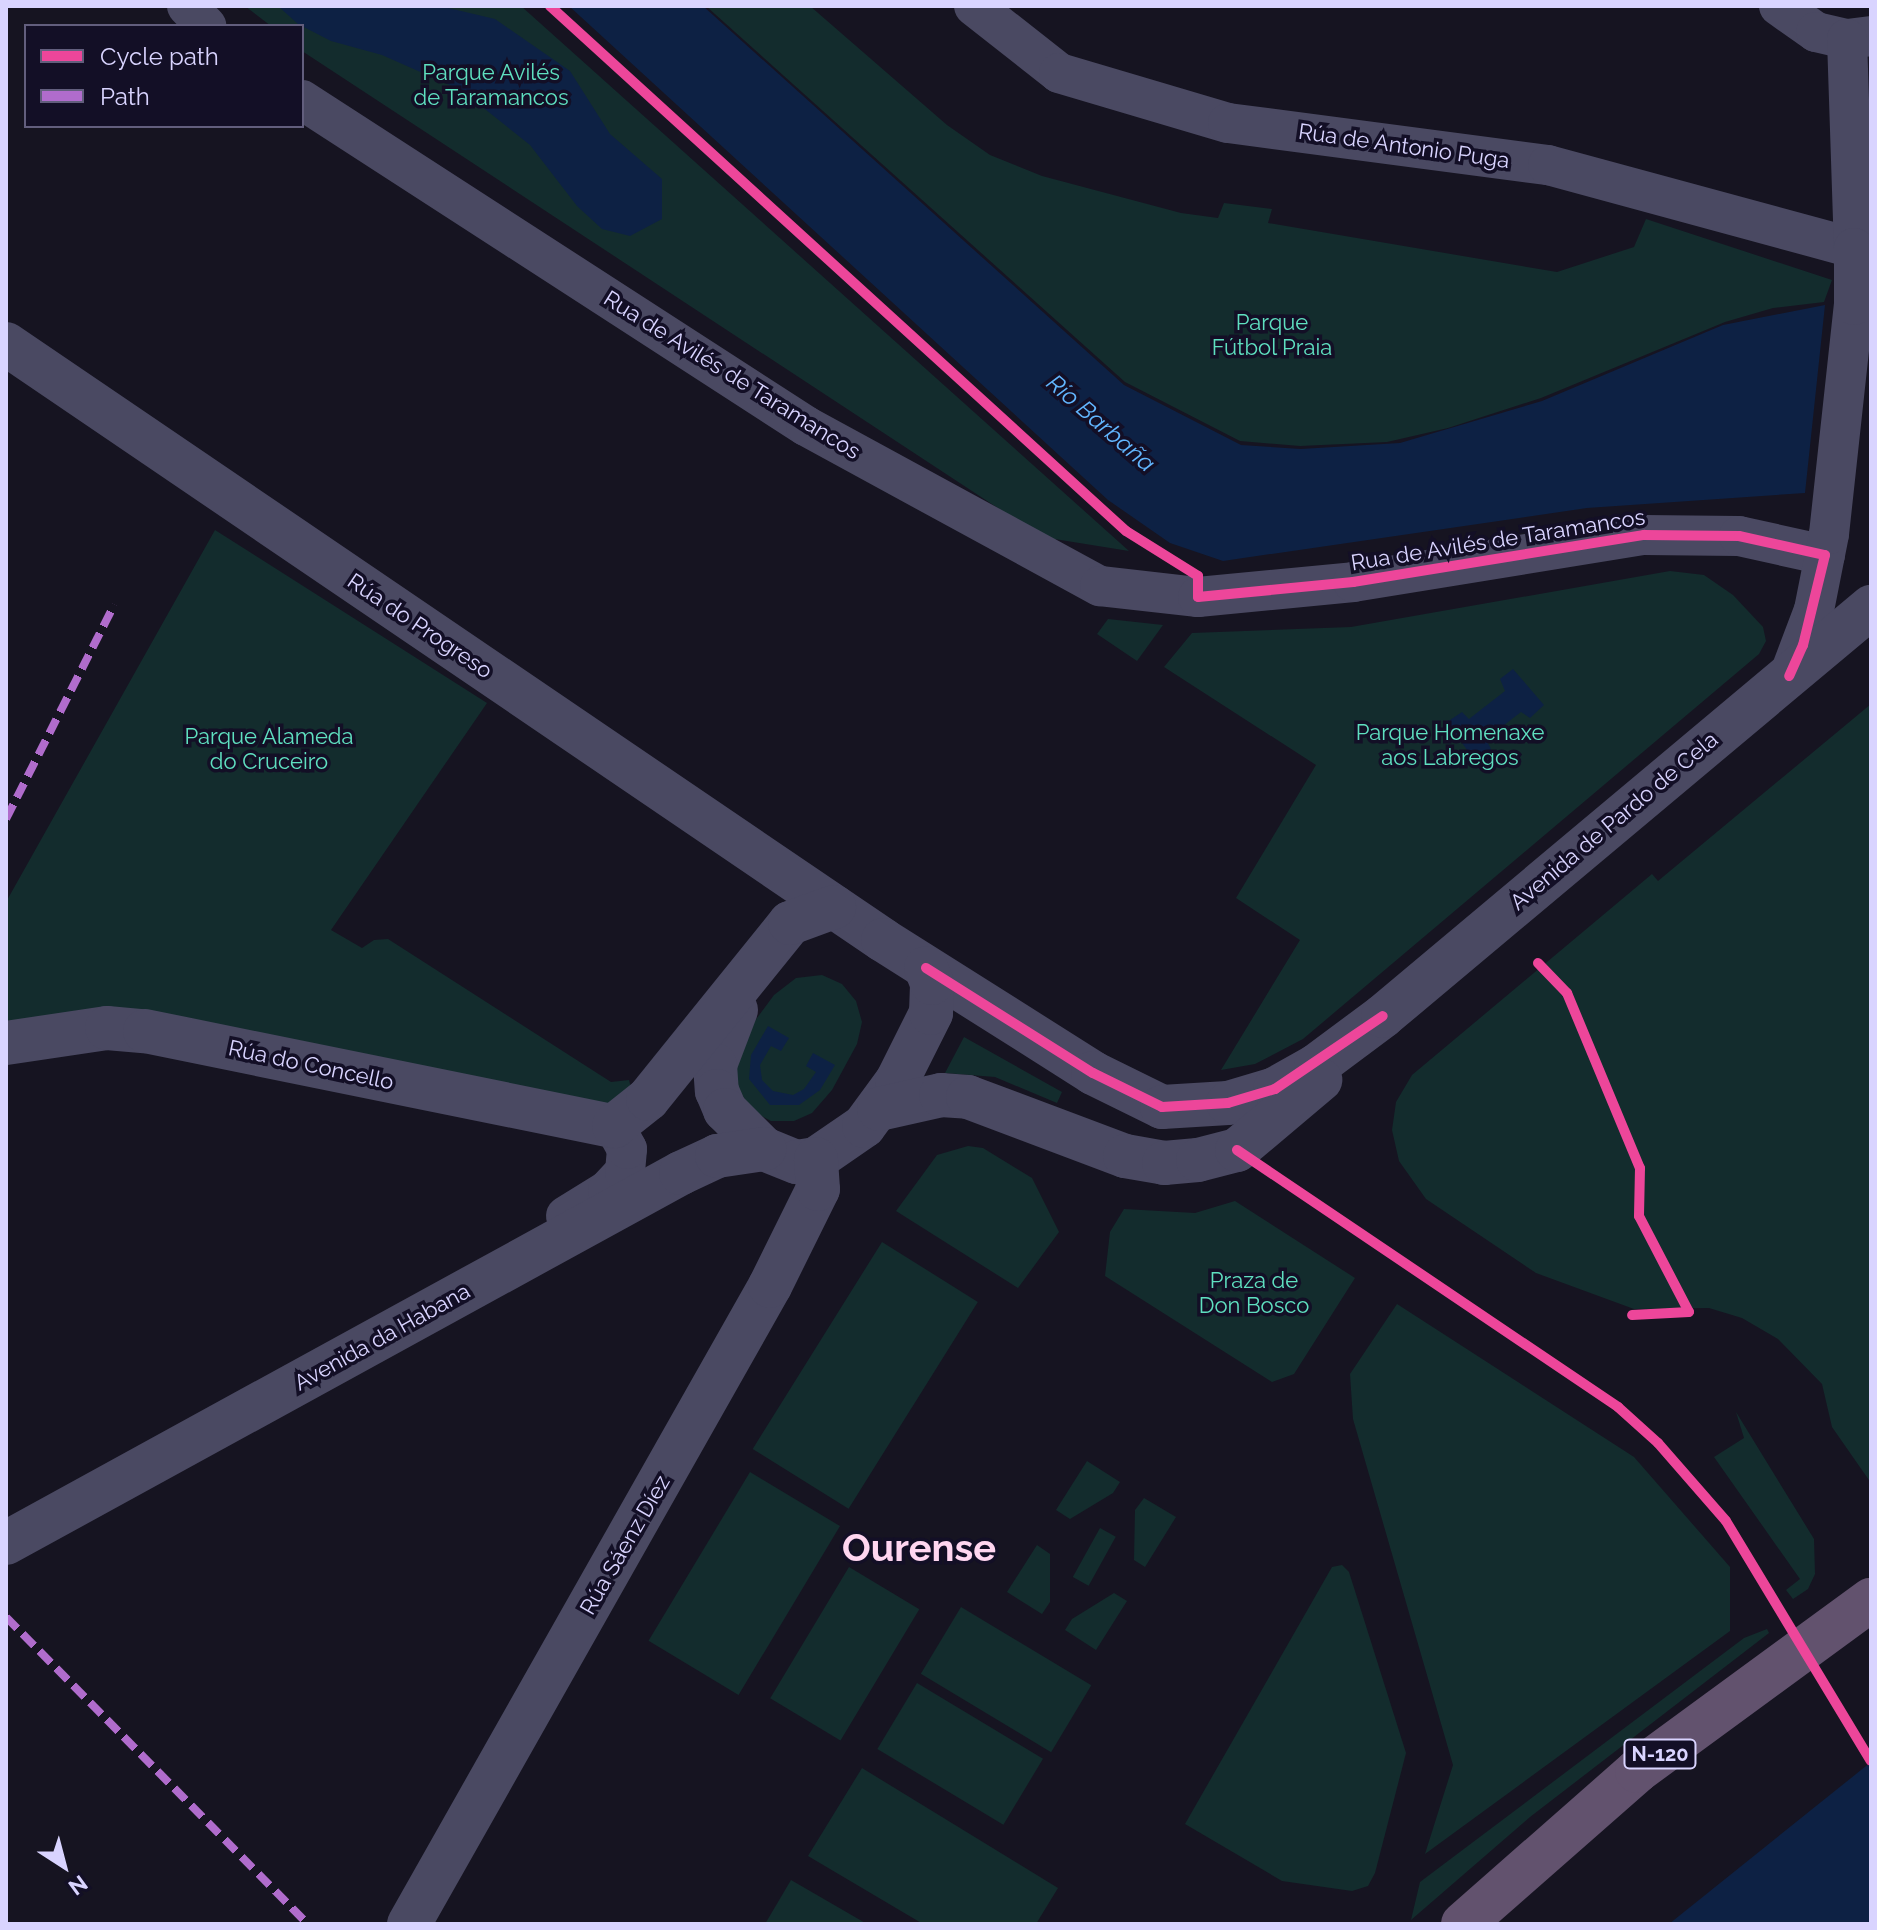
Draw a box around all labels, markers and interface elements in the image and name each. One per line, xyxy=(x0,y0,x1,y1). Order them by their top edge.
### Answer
legend xyxy=(24,24,304,128)
text: Cycle path xyxy=(100,42,219,71)
park label: Parque Avilés de Taramancos xyxy=(413,59,569,110)
text: Path xyxy=(100,82,150,111)
street label: Rúa de Antonio Puga xyxy=(1296,118,1512,174)
street label: Rua de Avilés de Taramancos xyxy=(598,285,866,465)
park label: Parque Fútbol Praia xyxy=(1211,309,1333,360)
water label: Río Barbaña xyxy=(1041,368,1161,478)
street label: Rua de Avilés de Taramancos xyxy=(1348,504,1648,576)
street label: Rúa do Progreso xyxy=(343,568,497,684)
park label: Parque Homenaxe aos Labregos xyxy=(1356,719,1544,770)
park label: Parque Alameda do Cruceiro xyxy=(184,723,354,774)
street label: Avenida de Pardo de Cela xyxy=(1505,726,1723,916)
street label: Rúa do Concello xyxy=(226,1035,396,1095)
park label: Praza de Don Bosco xyxy=(1199,1267,1309,1318)
street label: Avenida da Habana xyxy=(289,1278,475,1396)
street label: Rúa Sáenz Díez xyxy=(574,1471,676,1619)
district label: Ourense xyxy=(842,1525,996,1571)
road number: N-120 xyxy=(1622,1738,1698,1770)
north arrow xyxy=(24,1826,104,1906)
text: N xyxy=(64,1870,93,1901)

